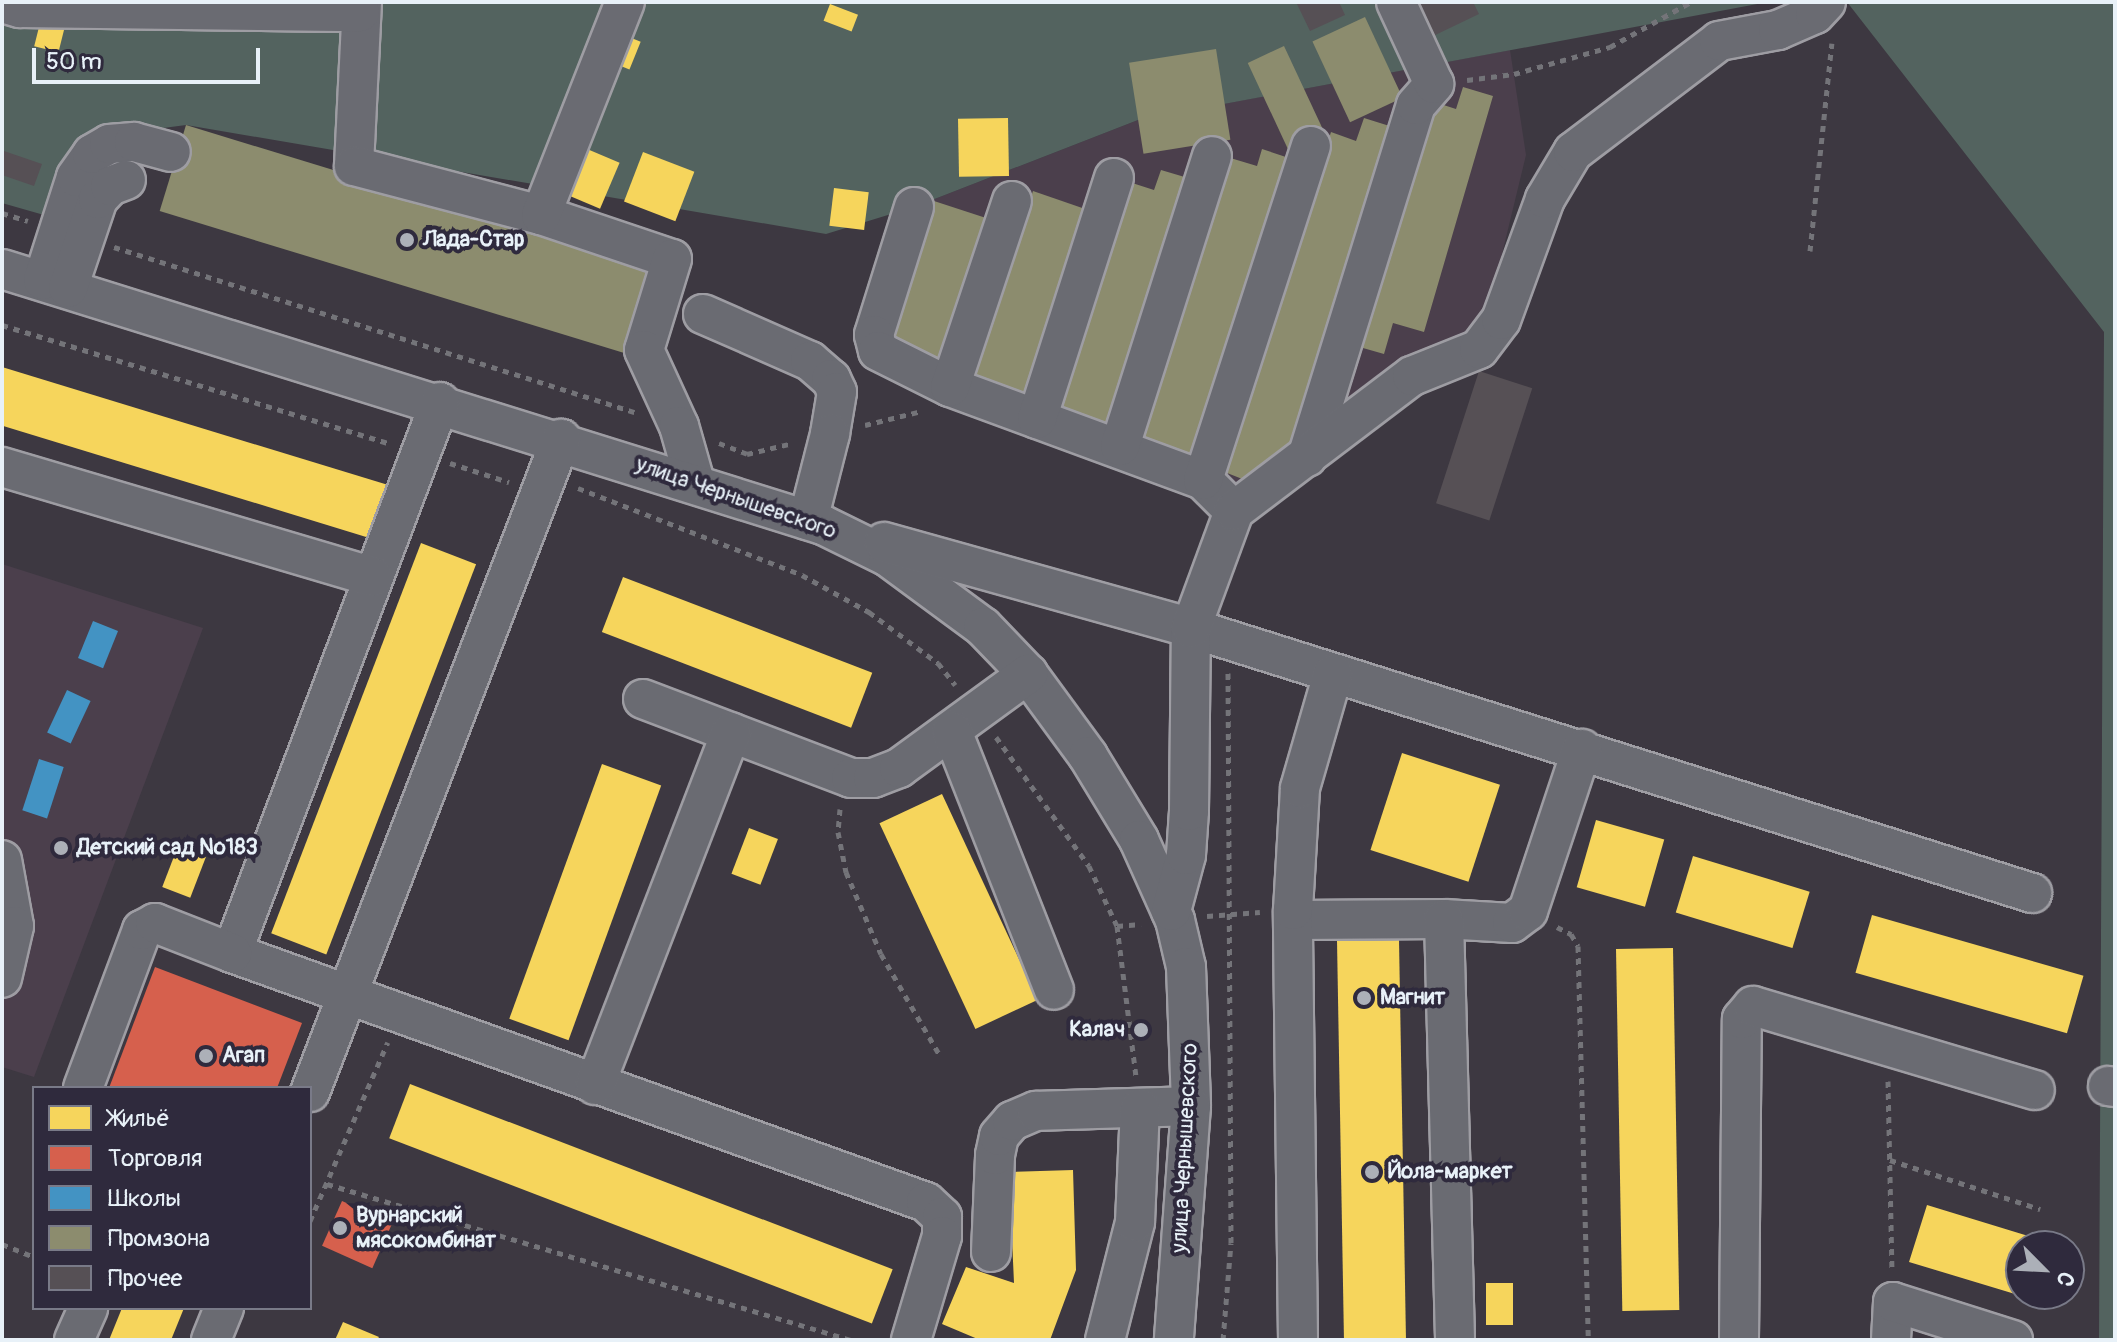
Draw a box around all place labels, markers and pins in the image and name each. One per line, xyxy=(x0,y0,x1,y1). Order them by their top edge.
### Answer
place label: Лада-Стар xyxy=(423,227,524,253)
marker: Лада-Стар xyxy=(398,231,416,249)
place label: Детский сад №183 xyxy=(77,835,258,861)
marker: Детский сад №183 xyxy=(52,839,70,857)
place label: Магнит xyxy=(1380,985,1445,1011)
marker: Магнит xyxy=(1355,989,1373,1007)
place label: Калач xyxy=(1069,1017,1125,1043)
marker: Калач xyxy=(1132,1021,1150,1039)
place label: Агап xyxy=(222,1043,265,1069)
marker: Агап xyxy=(197,1047,215,1065)
place label: Йола-маркет xyxy=(1388,1159,1513,1185)
marker: Йола-маркет xyxy=(1363,1163,1381,1181)
place label: Вурнарский мясокомбинат xyxy=(356,1202,496,1254)
marker: Вурнарский мясокомбинат xyxy=(331,1219,349,1237)

